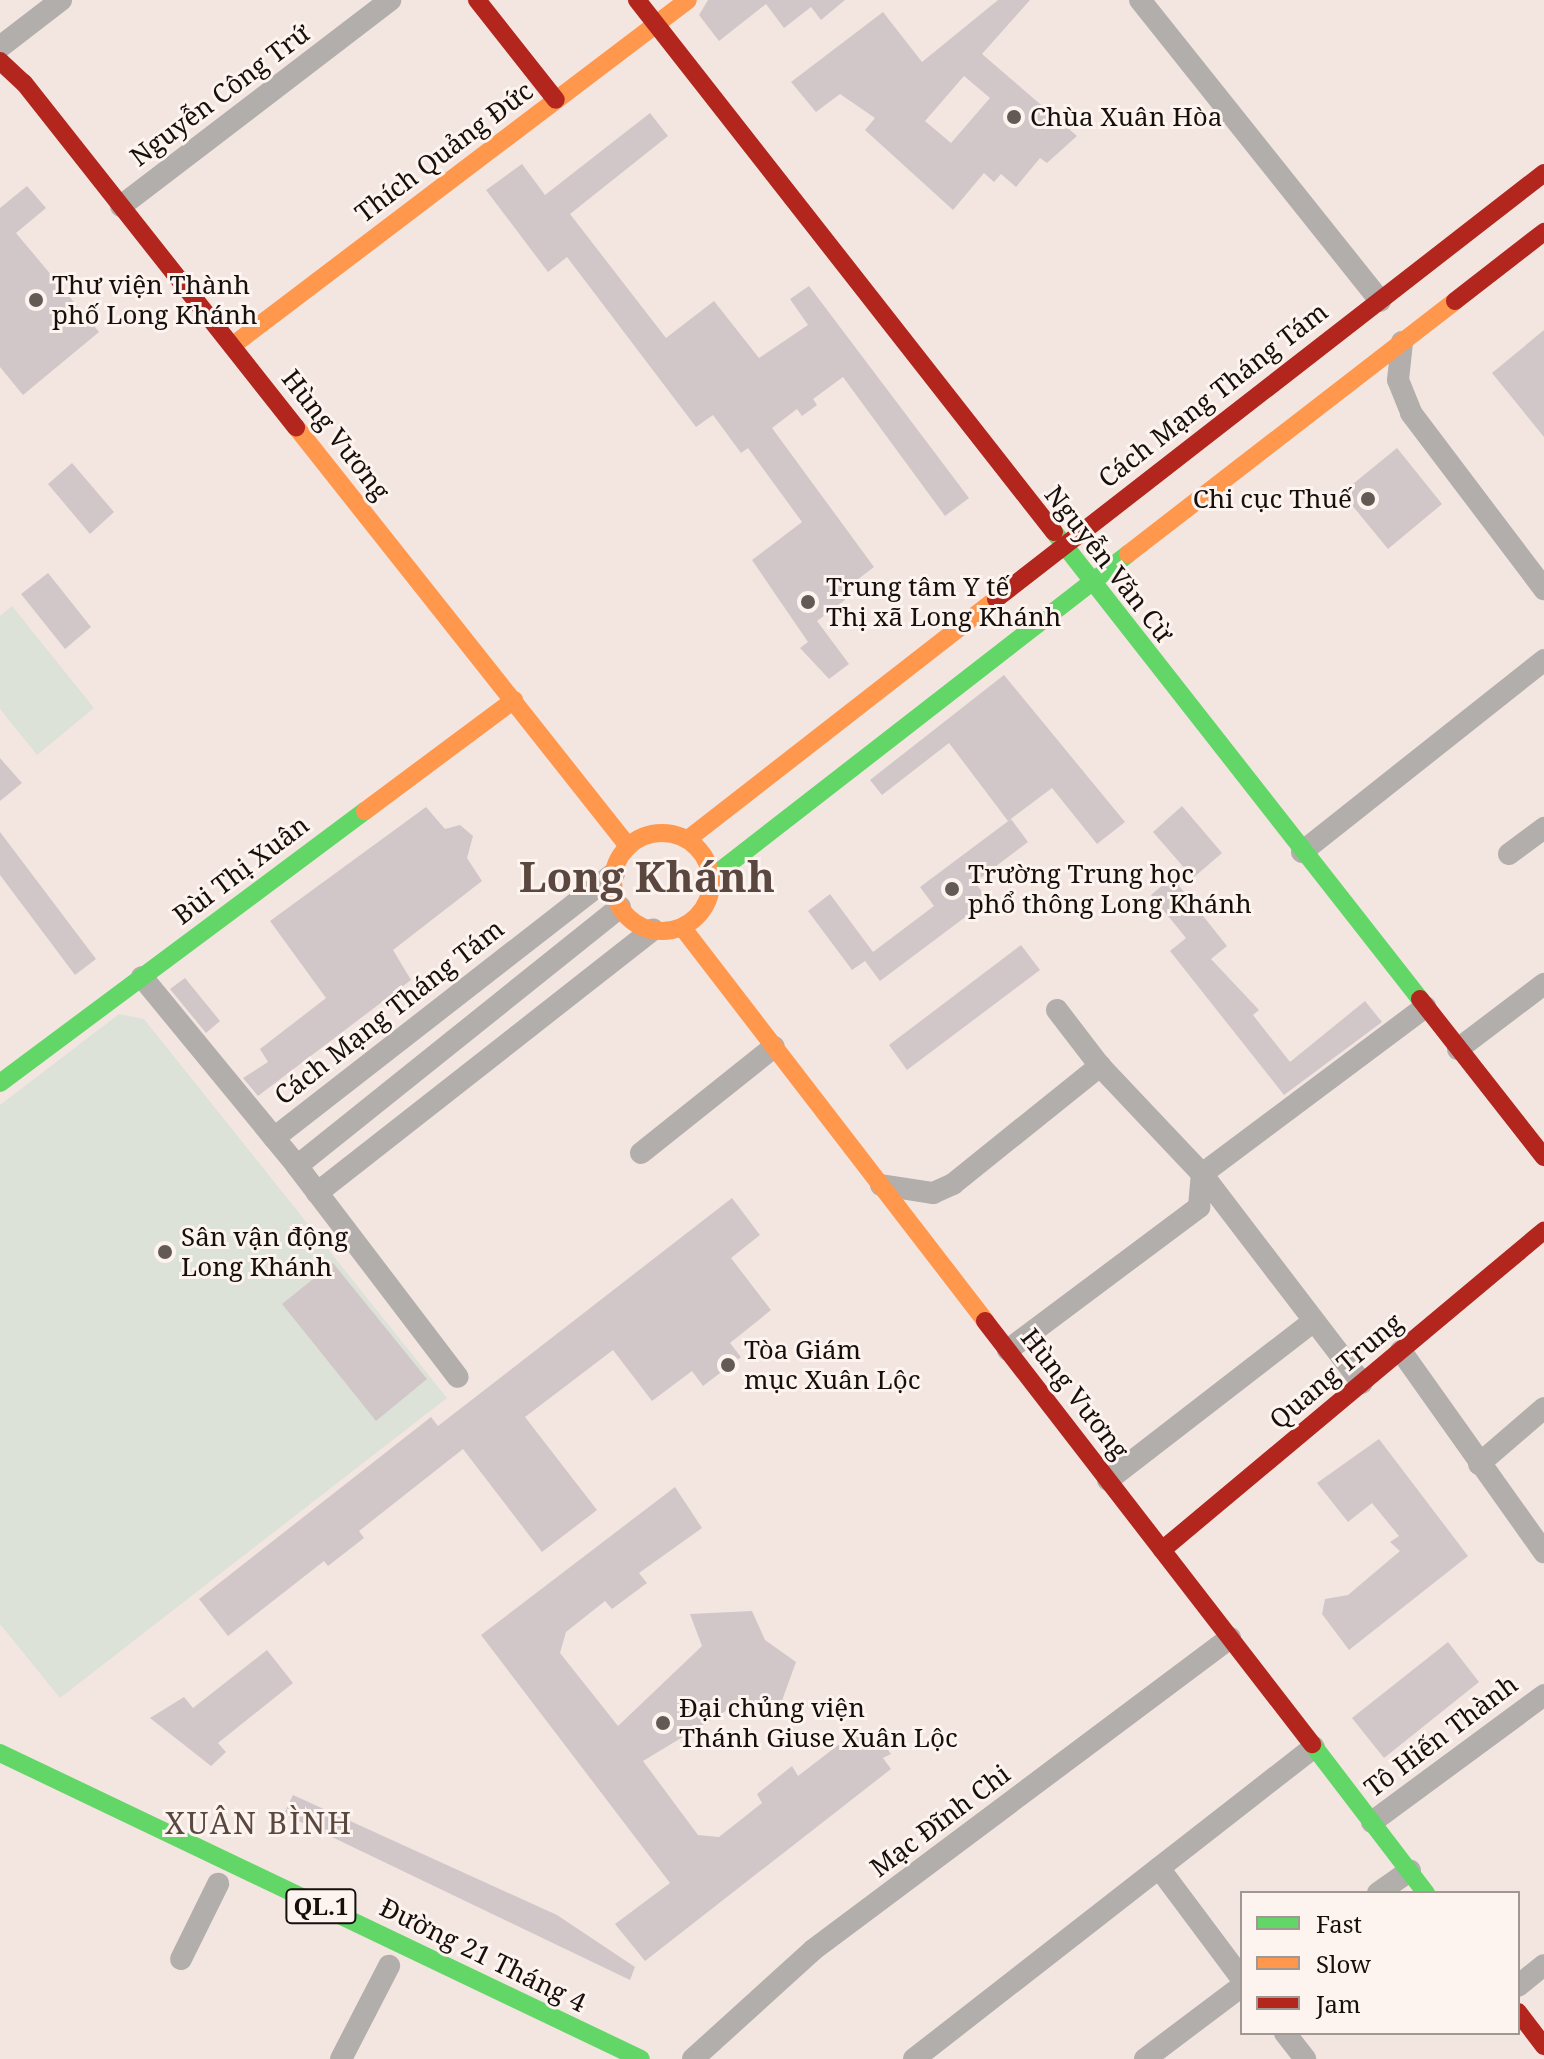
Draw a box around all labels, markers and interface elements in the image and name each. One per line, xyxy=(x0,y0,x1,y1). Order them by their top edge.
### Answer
street label: Nguyễn Công Trứ xyxy=(124,17,316,173)
street label: Thích Quảng Đức xyxy=(349,75,539,229)
place label: Chùa Xuân Hòa xyxy=(1030,101,1222,133)
marker: Chùa Xuân Hòa xyxy=(1005,108,1023,126)
place label: Thư viện Thành phố Long Khánh xyxy=(52,269,258,330)
marker: Thư viện Thành phố Long Khánh xyxy=(27,291,45,309)
street label: Cách Mạng Tháng Tám xyxy=(1092,296,1334,494)
street label: Hùng Vương xyxy=(275,364,397,506)
street label: Nguyễn Văn Cừ xyxy=(1038,479,1180,649)
place label: Chi cục Thuế xyxy=(1193,483,1352,515)
marker: Chi cục Thuế xyxy=(1359,490,1377,508)
place label: Trung tâm Y tế Thị xã Long Khánh xyxy=(826,571,1061,632)
marker: Trung tâm Y tế Thị xã Long Khánh xyxy=(797,591,819,613)
street label: Bùi Thị Xuân xyxy=(167,809,315,931)
district label: Long Khánh xyxy=(519,851,775,901)
place label: Trường Trung học phổ thông Long Khánh xyxy=(968,858,1252,920)
marker: Trường Trung học phổ thông Long Khánh xyxy=(943,880,961,898)
street label: Cách Mạng Tháng Tám xyxy=(268,913,510,1111)
place label: Sân vận động Long Khánh xyxy=(181,1221,348,1282)
marker: Sân vận động Long Khánh xyxy=(156,1243,174,1261)
street label: Quang Trung xyxy=(1263,1307,1409,1435)
street label: Hùng Vương xyxy=(1014,1323,1136,1465)
place label: Tòa Giám mục Xuân Lộc xyxy=(744,1334,920,1396)
marker: Tòa Giám mục Xuân Lộc xyxy=(719,1356,737,1374)
street label: Tô Hiến Thành xyxy=(1358,1668,1524,1804)
place label: Đại chủng viện Thánh Giuse Xuân Lộc xyxy=(679,1692,958,1754)
marker: Đại chủng viện Thánh Giuse Xuân Lộc xyxy=(654,1714,672,1732)
street label: Mạc Đĩnh Chi xyxy=(864,1758,1016,1884)
district label: XUÂN BÌNH xyxy=(165,1805,353,1841)
road number: QL.1 xyxy=(285,1886,357,1926)
legend xyxy=(1240,1891,1520,2035)
street label: Đường 21 Tháng 4 xyxy=(375,1892,591,2018)
text: Fast xyxy=(1316,1907,1362,1940)
text: Slow xyxy=(1316,1947,1371,1980)
text: Jam xyxy=(1316,1987,1361,2020)

